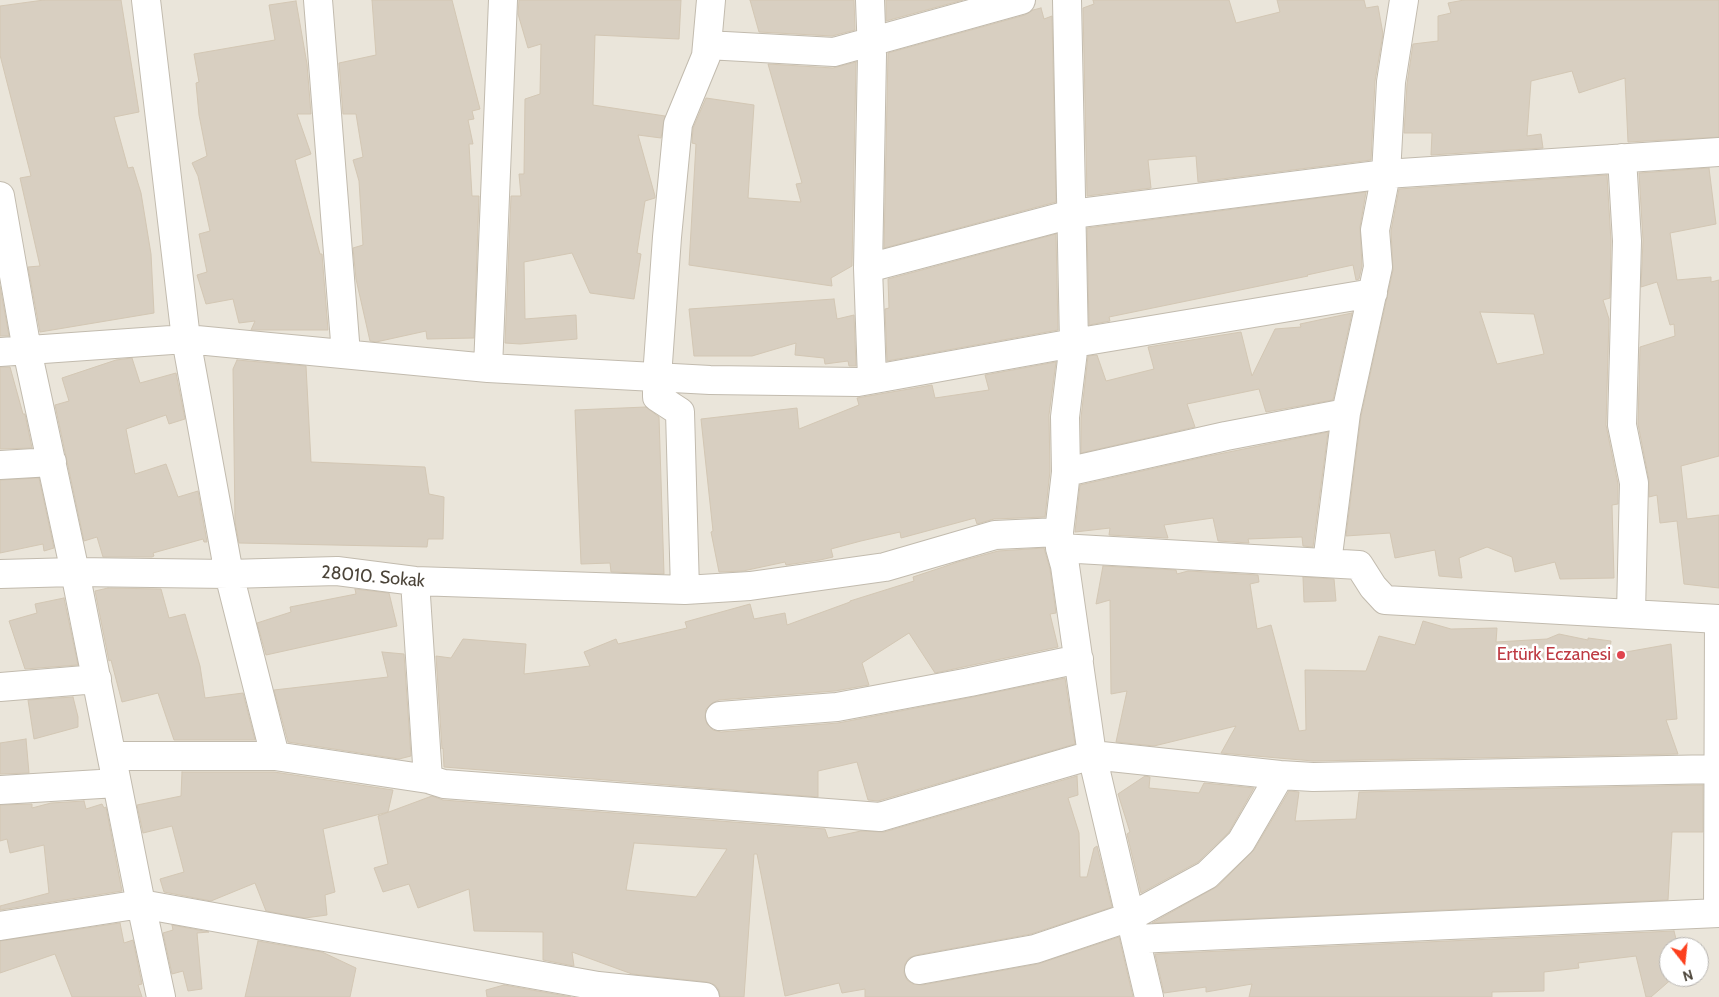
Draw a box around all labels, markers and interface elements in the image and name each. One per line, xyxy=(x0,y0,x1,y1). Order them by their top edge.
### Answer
street label: 28010. Sokak xyxy=(320,562,426,592)
place label: Ertürk Eczanesi xyxy=(1497,644,1611,666)
marker: Ertürk Eczanesi xyxy=(1615,649,1627,661)
north arrow xyxy=(1659,937,1709,987)
text: N xyxy=(1681,965,1695,985)

